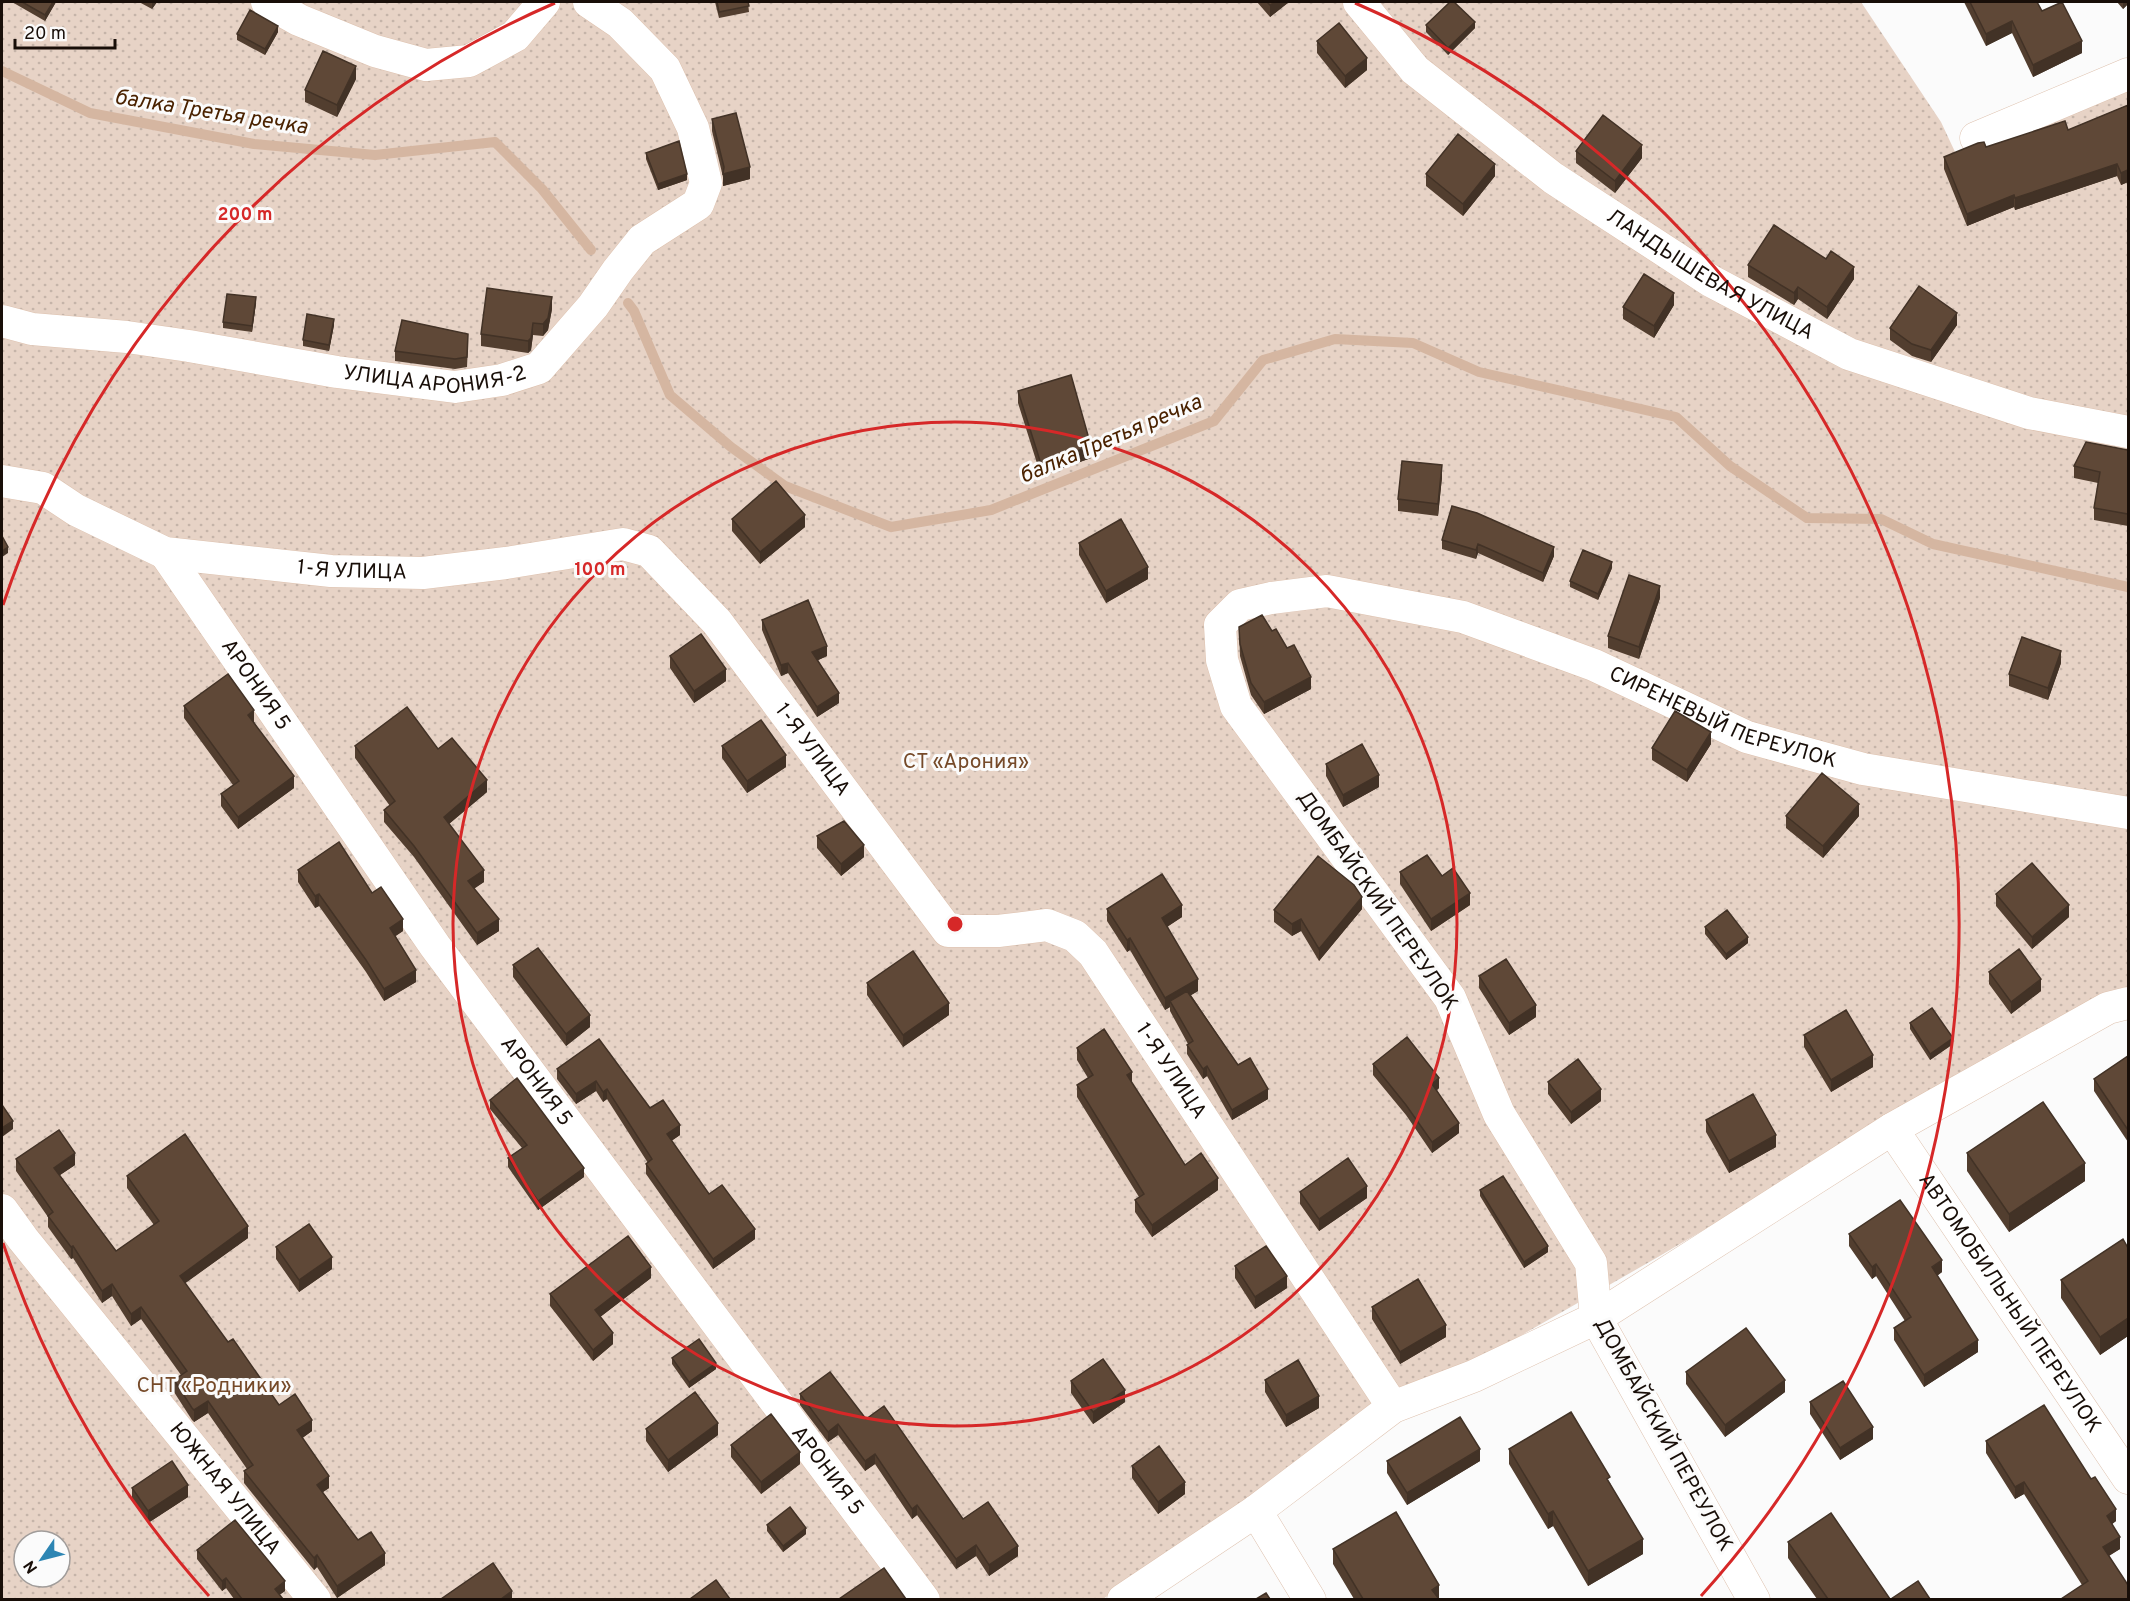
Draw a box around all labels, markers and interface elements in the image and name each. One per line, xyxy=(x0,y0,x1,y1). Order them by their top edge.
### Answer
scale bar xyxy=(15,12,116,50)
text: 20 m xyxy=(24,23,66,46)
water label: балка Третья речка xyxy=(112,84,310,142)
street label: ЛАНДЫШЕВАЯ УЛИЦА xyxy=(1601,203,1818,346)
text: 200 m xyxy=(217,204,273,227)
street label: УЛИЦА АРОНИЯ-2 xyxy=(341,359,530,401)
water label: балка Третья речка xyxy=(1016,389,1207,491)
street label: 1-Я УЛИЦА xyxy=(296,554,407,586)
text: 100 m xyxy=(574,559,626,582)
street label: АРОНИЯ 5 xyxy=(215,634,296,736)
street label: СИРЕНЕВЫЙ ПЕРЕУЛОК xyxy=(1605,660,1840,775)
street label: 1-Я УЛИЦА xyxy=(769,698,856,802)
park label: СТ «Арония» xyxy=(903,749,1029,776)
street label: ДОМБАЙСКИЙ ПЕРЕУЛОК xyxy=(1290,785,1464,1016)
centre of rings xyxy=(945,914,965,934)
street label: 1-Я УЛИЦА xyxy=(1130,1018,1213,1124)
street label: АРОНИЯ 5 xyxy=(494,1031,579,1132)
street label: АВТОМОБИЛЬНЫЙ ПЕРЕУЛОК xyxy=(1912,1168,2107,1438)
street label: ДОМБАЙСКИЙ ПЕРЕУЛОК xyxy=(1587,1313,1739,1557)
park label: СНТ «Родники» xyxy=(136,1373,292,1400)
street label: ЮЖНАЯ УЛИЦА xyxy=(163,1417,287,1561)
street label: АРОНИЯ 5 xyxy=(785,1421,870,1521)
north arrow xyxy=(12,1529,72,1589)
text: N xyxy=(20,1556,43,1577)

